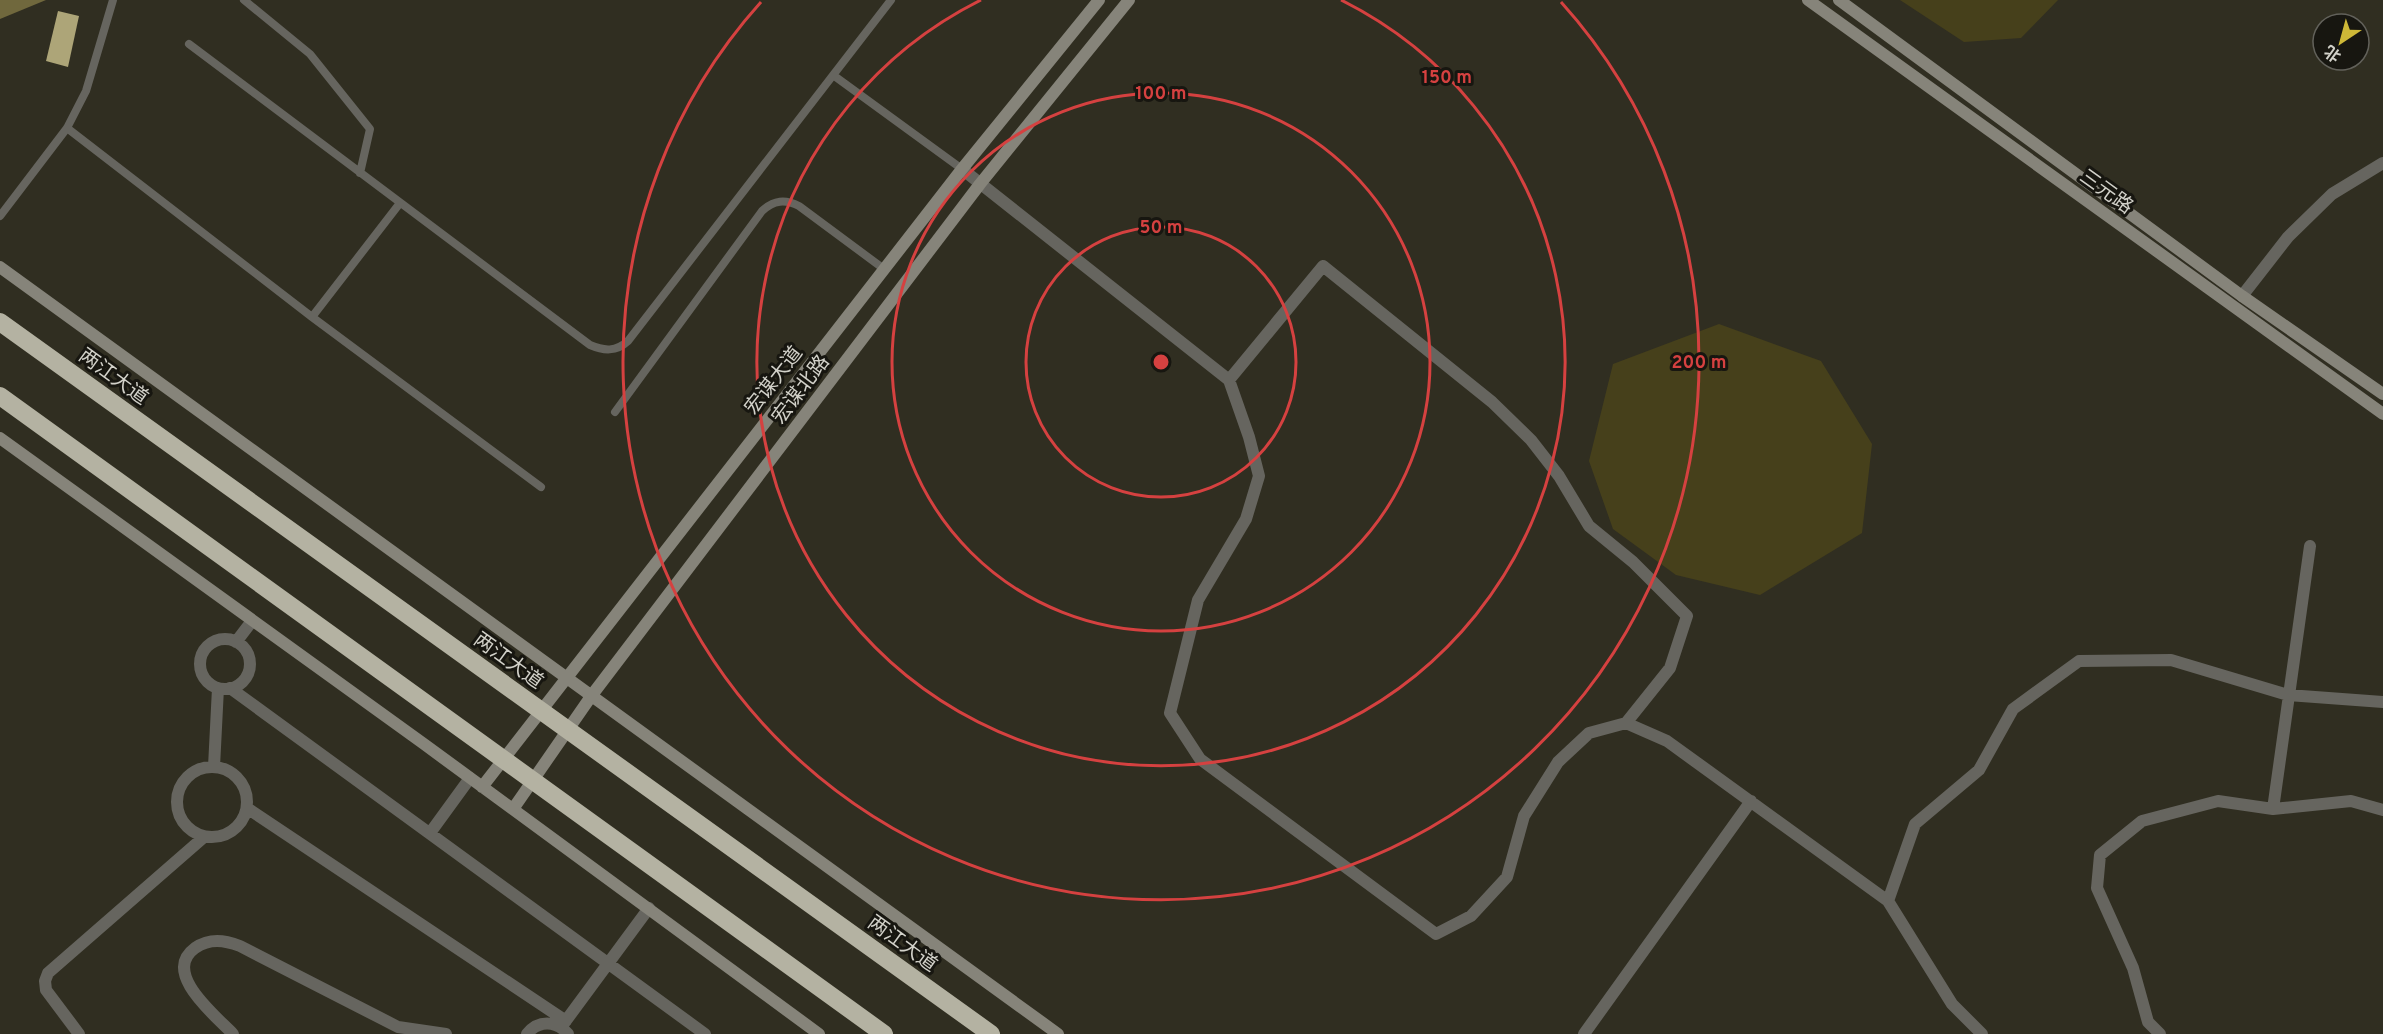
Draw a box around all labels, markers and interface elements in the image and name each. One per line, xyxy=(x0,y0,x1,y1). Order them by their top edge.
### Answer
north arrow xyxy=(2311,12,2371,72)
text: 北 xyxy=(2321,40,2346,65)
text: 150 m xyxy=(1422,67,1472,90)
text: 100 m xyxy=(1135,83,1187,106)
street label: 三元路 xyxy=(2074,164,2138,221)
text: 50 m xyxy=(1139,217,1183,240)
street label: 宏谋大道 xyxy=(740,342,809,421)
street label: 两江大道 xyxy=(73,344,153,412)
street label: 宏谋北路 xyxy=(767,350,836,430)
centre of rings xyxy=(1151,352,1171,372)
text: 200 m xyxy=(1671,352,1727,375)
street label: 两江大道 xyxy=(468,628,548,696)
street label: 两江大道 xyxy=(862,911,942,979)

